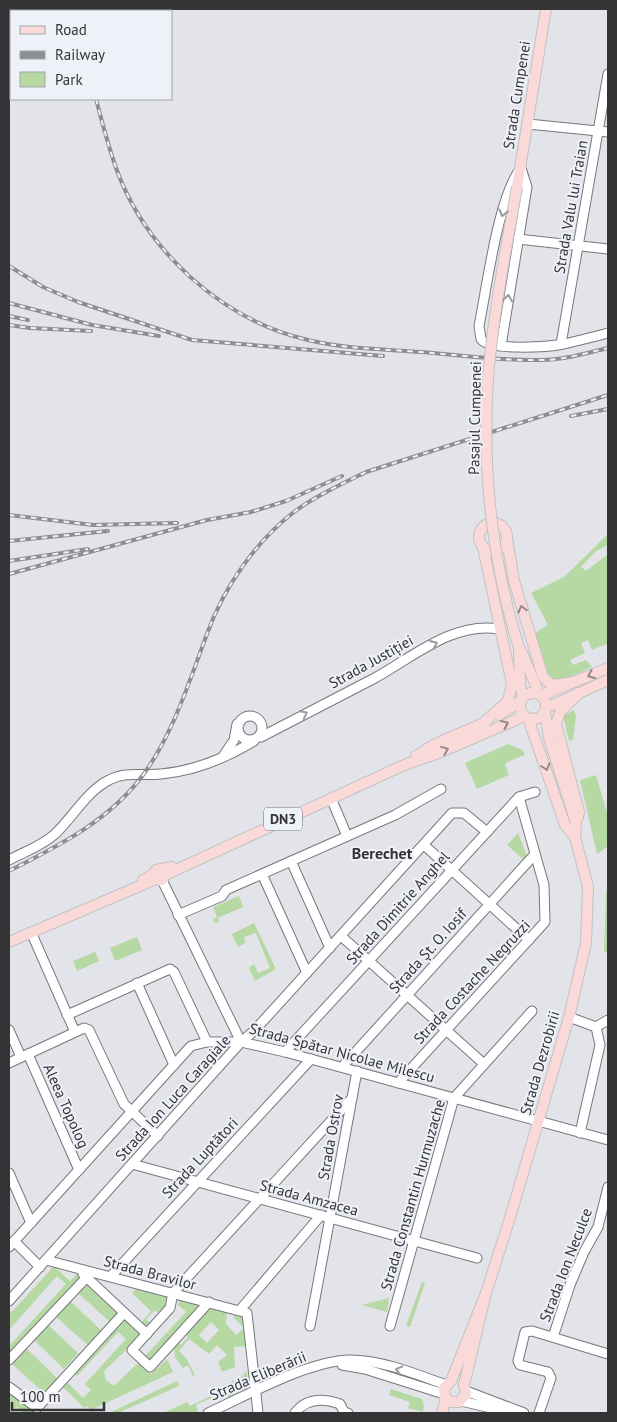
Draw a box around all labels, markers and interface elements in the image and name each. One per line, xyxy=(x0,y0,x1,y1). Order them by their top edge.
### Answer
legend xyxy=(10,10,172,100)
text: Road xyxy=(55,20,87,39)
street label: Strada Cumpenei xyxy=(499,39,534,150)
text: Railway xyxy=(55,45,105,64)
text: Park xyxy=(55,70,83,89)
street label: Strada Valu lui Traian xyxy=(549,139,592,275)
one-way arrow xyxy=(498,208,509,217)
one-way arrow xyxy=(503,294,513,302)
street label: Pasajul Cumpenei xyxy=(464,361,485,475)
one-way arrow xyxy=(517,606,527,614)
street label: Strada Justiției xyxy=(325,631,416,693)
one-way arrow xyxy=(429,639,438,650)
one-way arrow xyxy=(587,668,596,679)
one-way arrow xyxy=(299,711,308,721)
one-way arrow xyxy=(500,720,509,731)
one-way arrow xyxy=(440,746,449,757)
one-way arrow xyxy=(540,762,550,771)
road number: DN3 xyxy=(264,808,302,831)
district label: Berechet xyxy=(352,843,413,863)
street label: Strada Dimitrie Anghel xyxy=(342,847,454,968)
street label: Strada Șt. O. Iosif xyxy=(384,903,472,997)
street label: Strada Costache Negruzzi xyxy=(409,916,534,1048)
street label: Strada Dezrobirii xyxy=(516,1009,563,1117)
street label: Strada Spătar Nicolae Milescu xyxy=(247,1019,437,1086)
street label: Strada Ion Luca Caragiale xyxy=(111,1031,234,1165)
street label: Aleea Topolog xyxy=(39,1061,93,1151)
street label: Strada Ostrov xyxy=(314,1092,348,1181)
street label: Strada Constantin Hurmuzache xyxy=(376,1097,449,1293)
street label: Strada Luptători xyxy=(157,1113,242,1202)
street label: Strada Amzacea xyxy=(258,1175,360,1220)
street label: Strada Ion Neculce xyxy=(535,1205,596,1324)
street label: Strada Bravilor xyxy=(102,1251,199,1294)
street label: Strada Eliberării xyxy=(207,1347,309,1404)
one-way arrow xyxy=(395,1365,404,1376)
scale bar xyxy=(12,1380,105,1412)
text: 100 m xyxy=(20,1387,61,1406)

